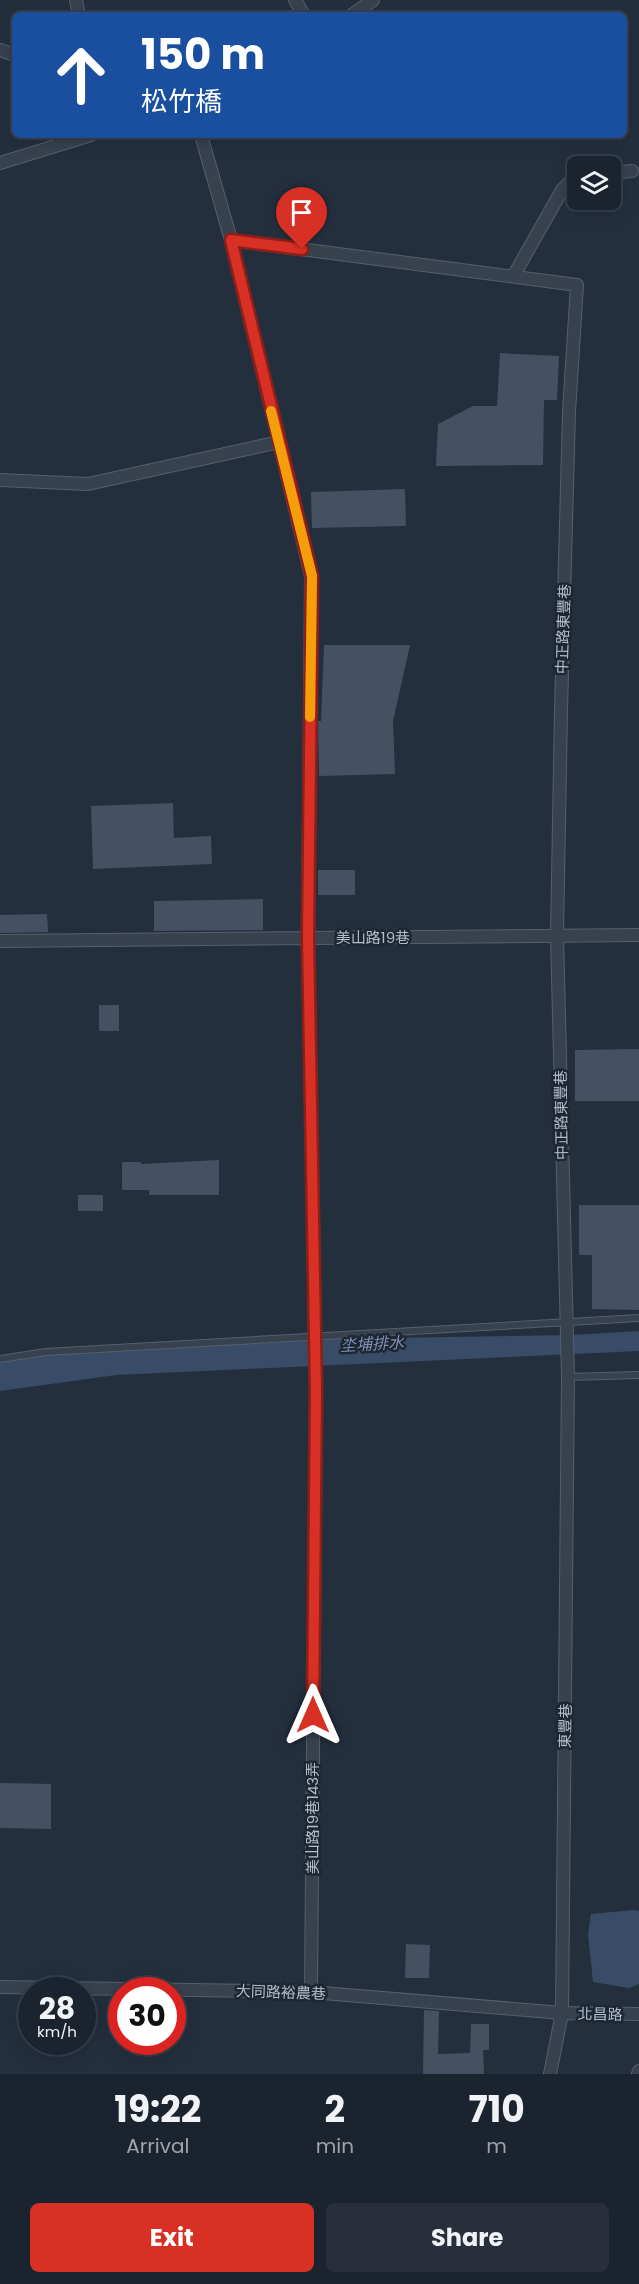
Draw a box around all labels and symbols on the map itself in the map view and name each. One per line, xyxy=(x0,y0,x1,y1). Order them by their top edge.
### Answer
pin xyxy=(276,187,327,249)
street label: 中正路東豐巷 xyxy=(551,584,575,674)
street label: 美山路19巷 xyxy=(336,927,410,948)
street label: 中正路東豐巷 xyxy=(550,1070,572,1160)
water label: 坔埔排水 xyxy=(339,1331,406,1357)
position arrow xyxy=(281,1683,345,1747)
street label: 東豐巷 xyxy=(554,1703,576,1749)
street label: 美山路19巷143弄 xyxy=(302,1762,323,1874)
speed limit sign: 30 xyxy=(108,1977,186,2055)
street label: 大同路裕農巷 xyxy=(236,1980,326,2004)
street label: 北昌路 xyxy=(577,2003,623,2025)

